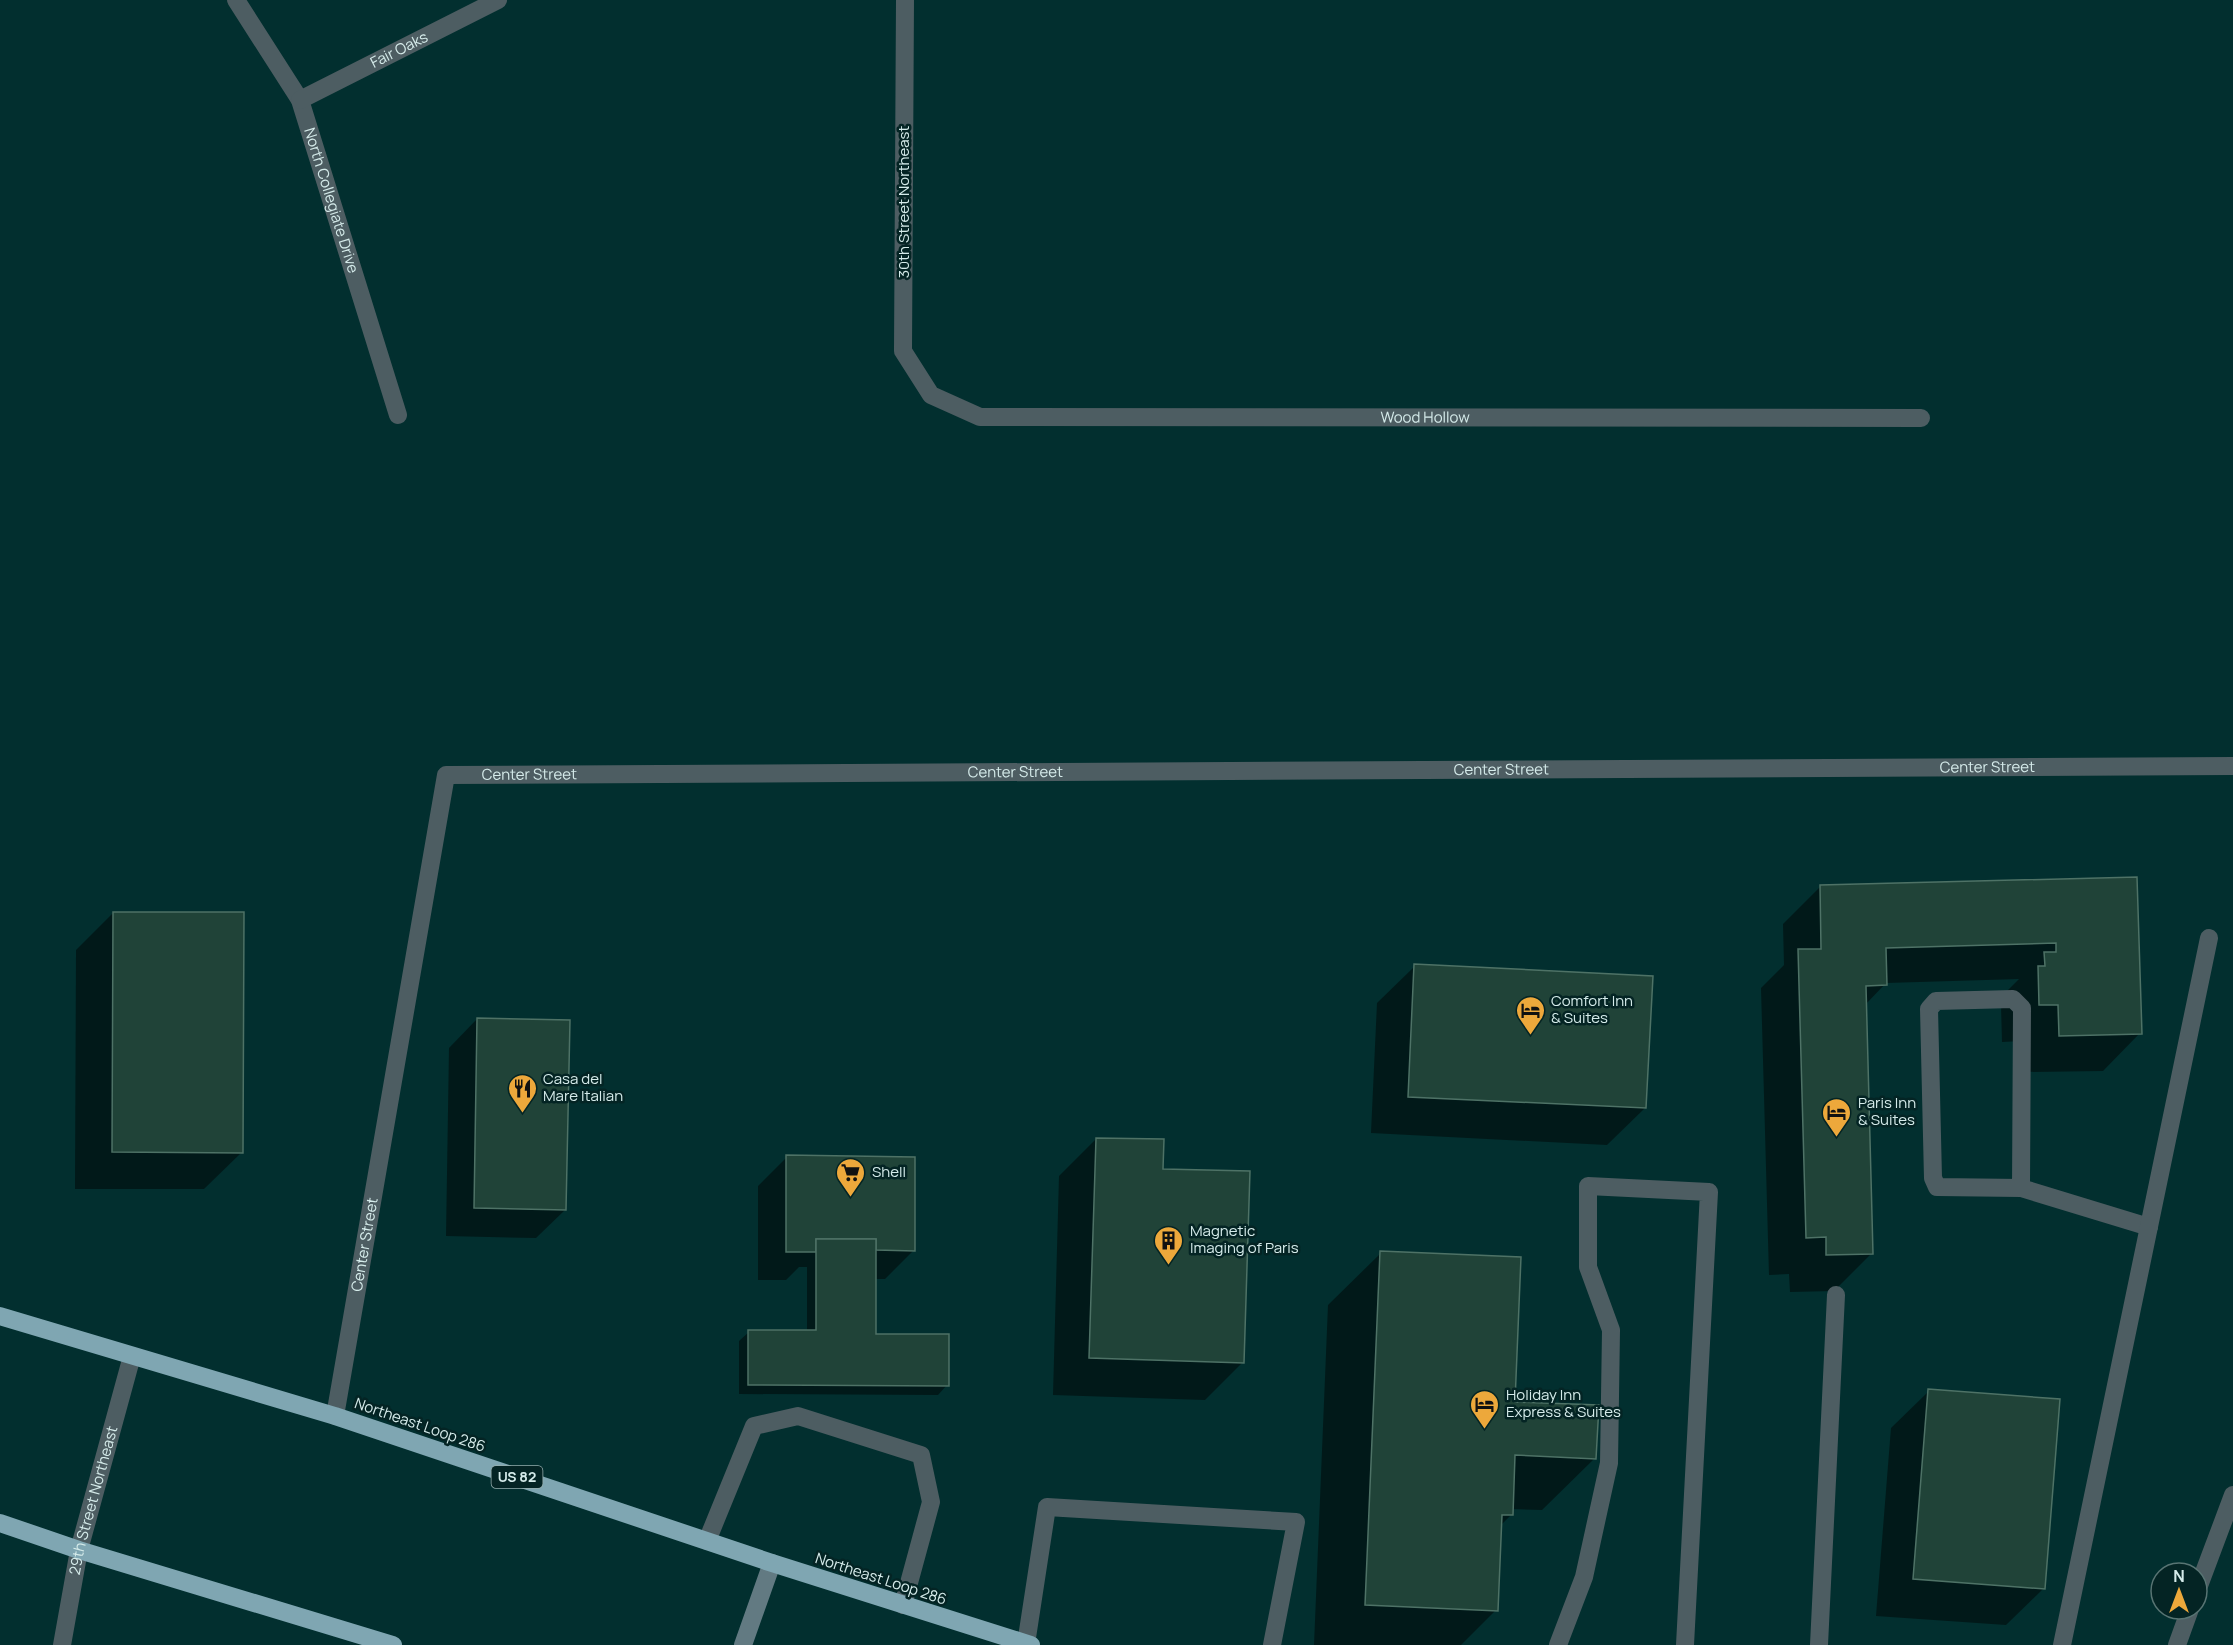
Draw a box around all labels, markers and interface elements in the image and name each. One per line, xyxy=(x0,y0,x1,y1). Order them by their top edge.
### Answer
street label: Fair Oaks xyxy=(366,26,431,73)
street label: North Collegiate Drive xyxy=(299,125,364,276)
street label: 30th Street Northeast xyxy=(893,126,914,278)
street label: Wood Hollow xyxy=(1381,406,1470,428)
street label: Center Street xyxy=(1940,756,2035,777)
street label: Center Street xyxy=(1454,758,1549,780)
street label: Center Street xyxy=(968,761,1063,782)
street label: Center Street xyxy=(482,763,577,785)
place label: Comfort Inn & Suites xyxy=(1551,990,1633,1028)
hotel icon: Comfort Inn & Suites xyxy=(1514,994,1546,1036)
place label: Casa del Mare Italian xyxy=(543,1068,623,1106)
restaurant icon: Casa del Mare Italian xyxy=(506,1072,538,1114)
place label: Paris Inn & Suites xyxy=(1858,1092,1916,1130)
hotel icon: Paris Inn & Suites xyxy=(1821,1096,1853,1138)
supermarket icon: Shell xyxy=(835,1156,867,1198)
place label: Shell xyxy=(872,1161,906,1182)
street label: Center Street xyxy=(346,1196,383,1293)
place label: Magnetic Imaging of Paris xyxy=(1190,1220,1299,1258)
building icon: Magnetic Imaging of Paris xyxy=(1153,1224,1185,1266)
place label: Holiday Inn Express & Suites xyxy=(1506,1384,1621,1422)
hotel icon: Holiday Inn Express & Suites xyxy=(1469,1388,1501,1430)
street label: Northeast Loop 286 xyxy=(352,1392,488,1457)
street label: 29th Street Northeast xyxy=(64,1423,122,1577)
road number: US 82 xyxy=(492,1466,542,1488)
street label: Northeast Loop 286 xyxy=(813,1547,950,1610)
north arrow xyxy=(2149,1561,2209,1621)
text: N xyxy=(2173,1565,2185,1587)

